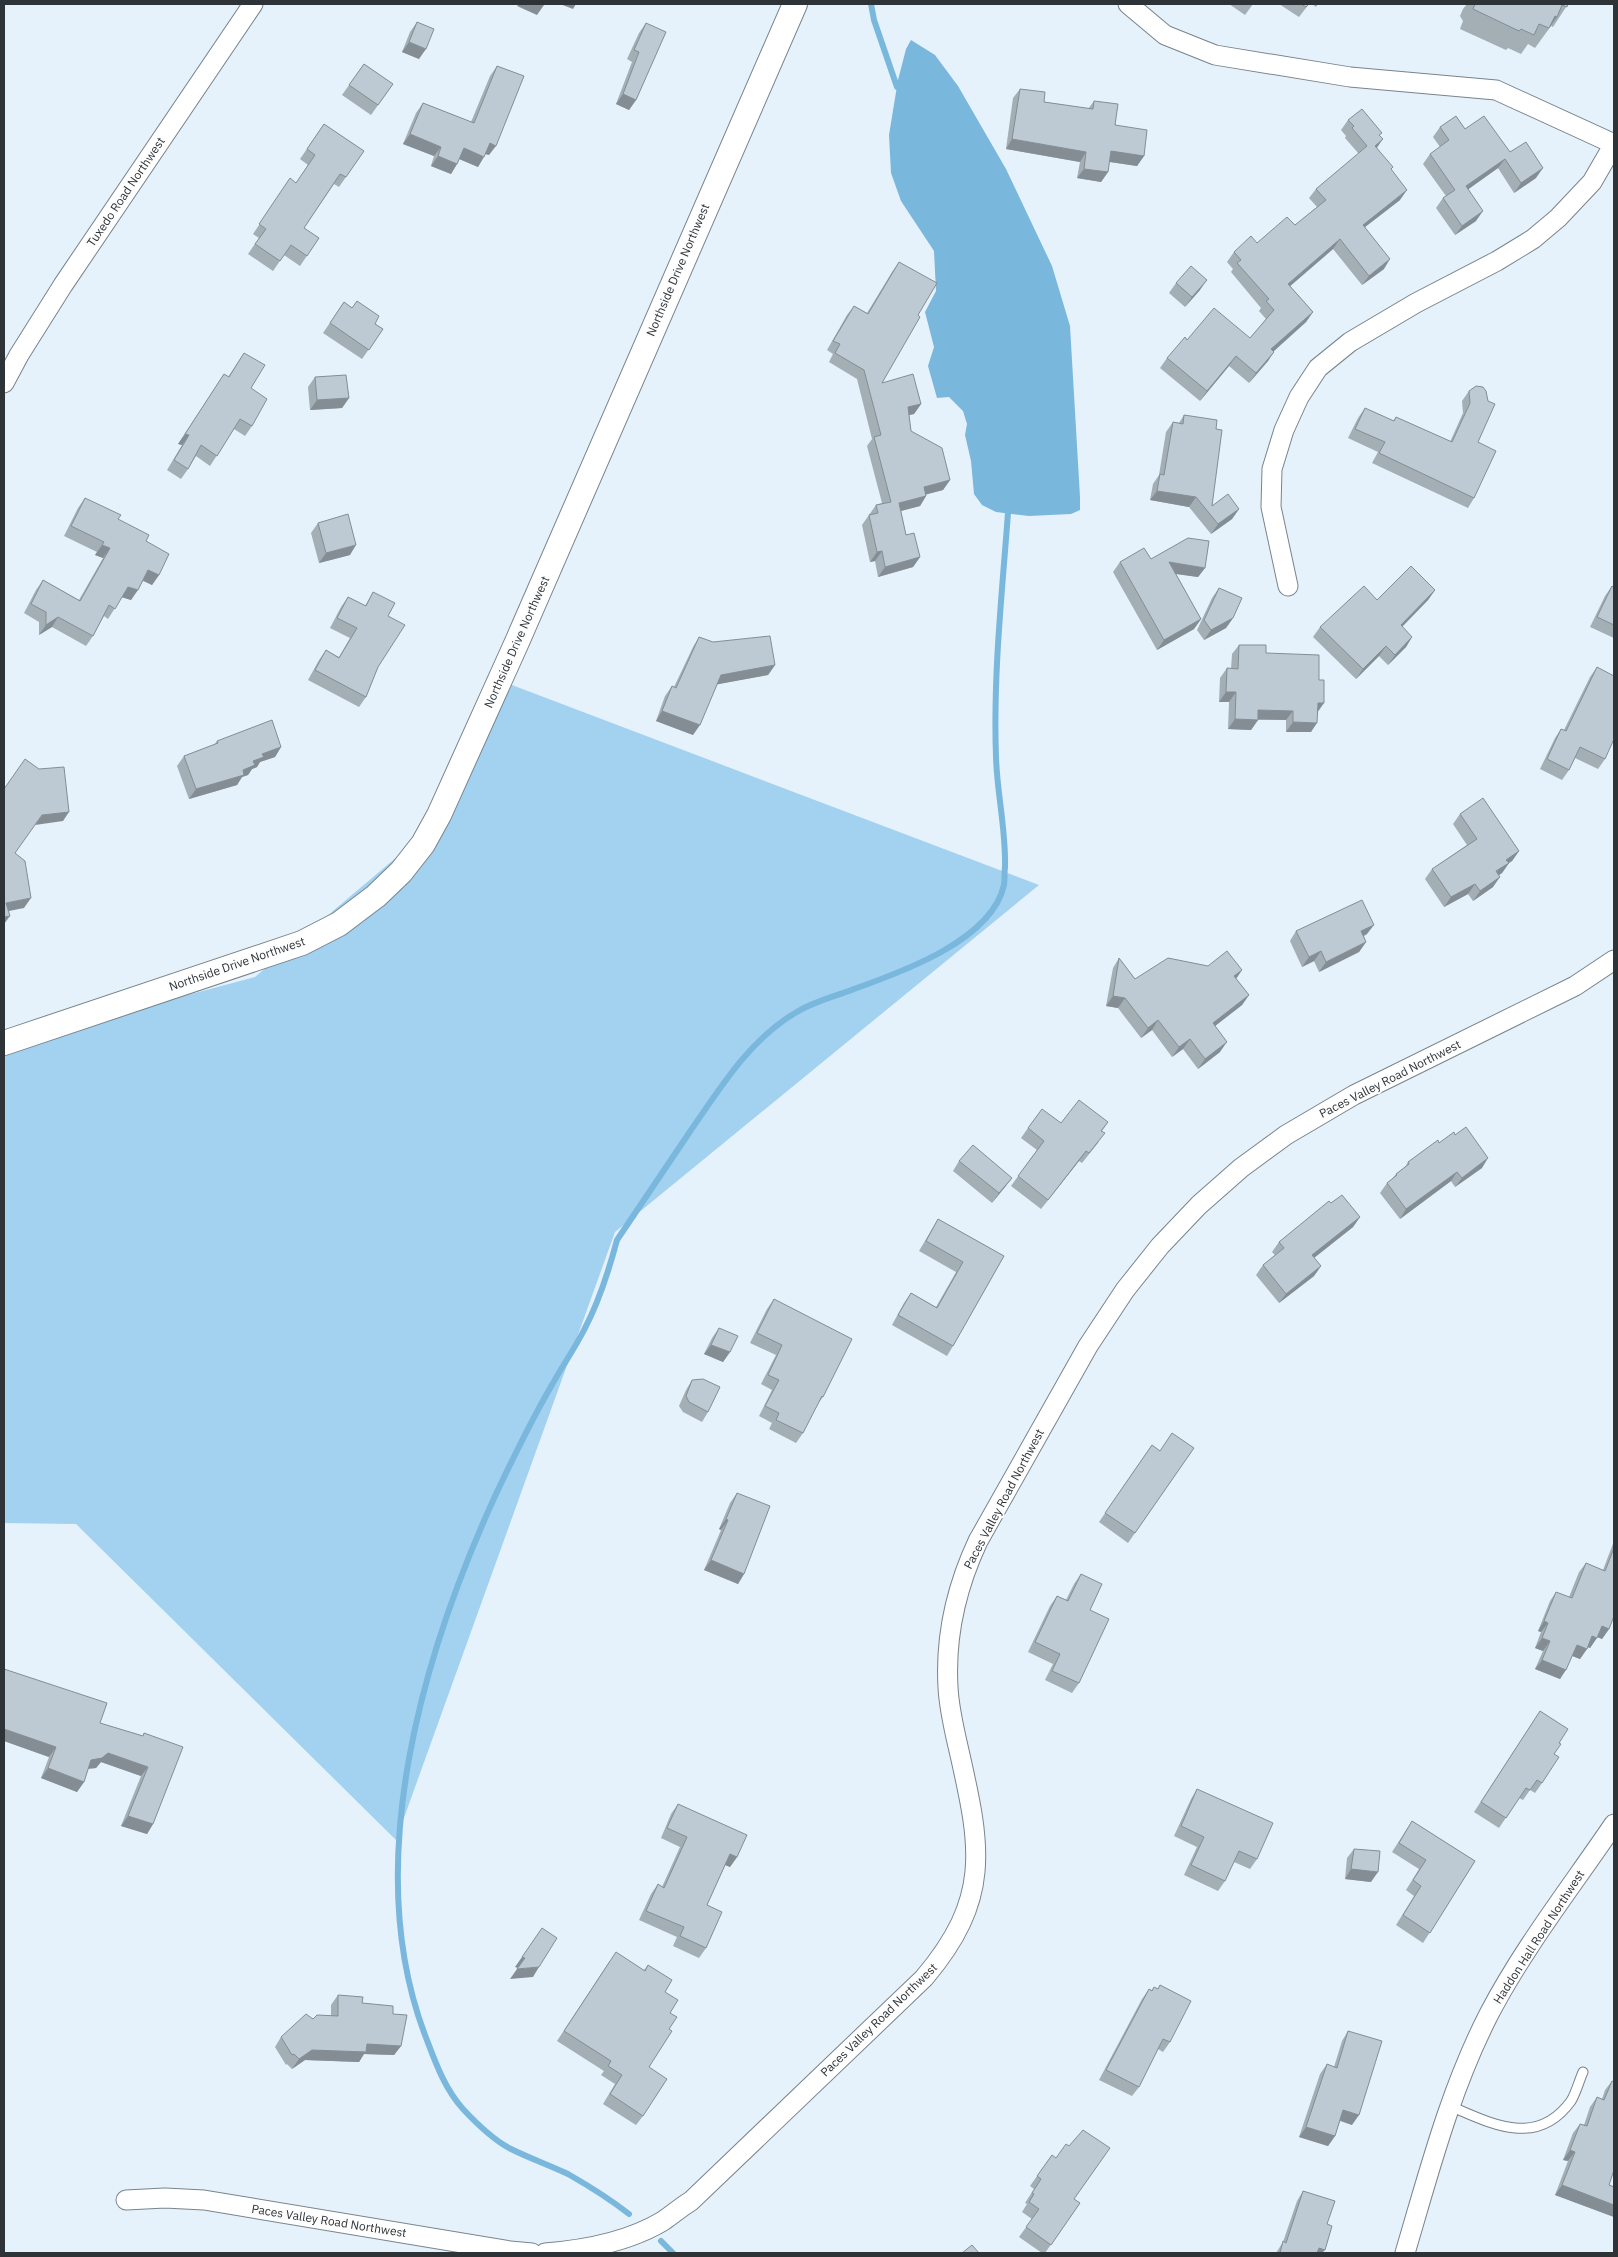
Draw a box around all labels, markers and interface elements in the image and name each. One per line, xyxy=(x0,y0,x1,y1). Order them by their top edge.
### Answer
street label: Tuxedo Road Northwest xyxy=(83,134,168,249)
street label: Northside Drive Northwest xyxy=(643,201,712,339)
street label: Northside Drive Northwest xyxy=(481,573,552,710)
street label: Northside Drive Northwest xyxy=(167,933,307,994)
street label: Paces Valley Road Northwest xyxy=(1317,1036,1463,1121)
street label: Paces Valley Road Northwest xyxy=(960,1426,1047,1571)
street label: Haddon Hall Road Northwest xyxy=(1490,1867,1587,2006)
street label: Paces Valley Road Northwest xyxy=(817,1960,940,2079)
street label: Paces Valley Road Northwest xyxy=(251,2201,408,2240)

